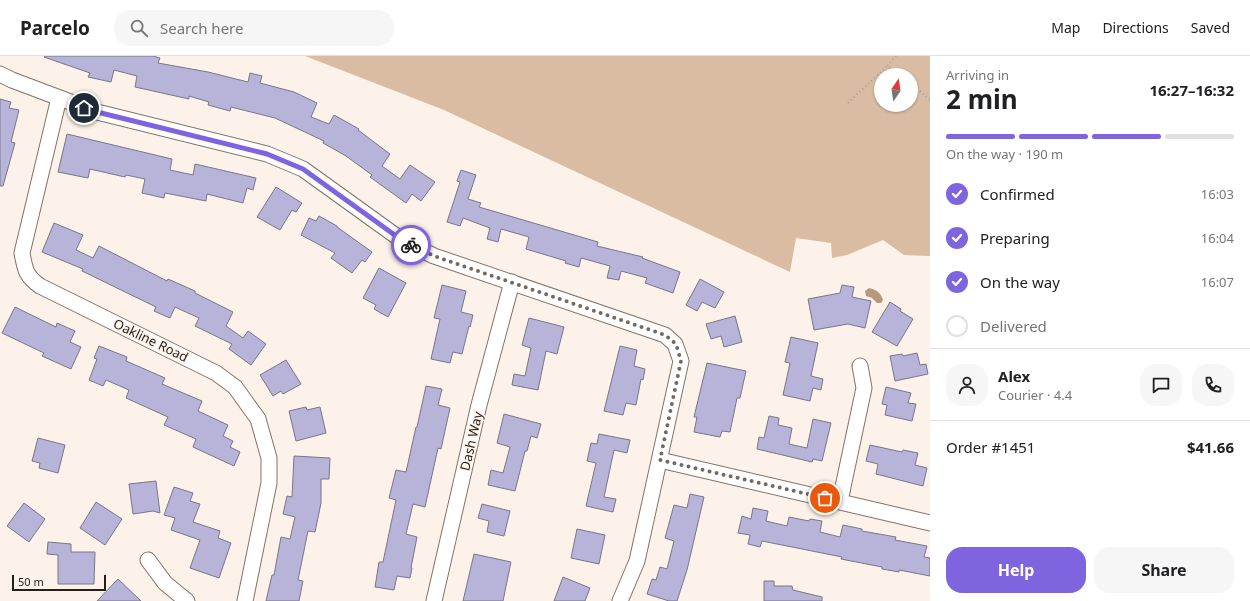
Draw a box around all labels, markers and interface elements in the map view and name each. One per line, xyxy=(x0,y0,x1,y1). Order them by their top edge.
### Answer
search box xyxy=(114,10,394,46)
text: Parcelo xyxy=(20,15,90,41)
icon: search xyxy=(128,17,150,39)
text: Search here xyxy=(160,18,243,38)
text: Map xyxy=(1051,18,1080,37)
text: Directions xyxy=(1102,18,1169,37)
text: Saved xyxy=(1191,18,1230,37)
text: Arriving in xyxy=(946,66,1009,84)
north arrow xyxy=(874,68,918,112)
map controls xyxy=(874,68,918,112)
text: 16:27–16:32 xyxy=(1149,80,1234,100)
text: 2 min xyxy=(946,81,1018,117)
pin xyxy=(67,91,101,125)
icon: home xyxy=(73,97,95,119)
text: On the way · 190 m xyxy=(946,145,1063,163)
icon: check xyxy=(946,183,968,205)
text: Confirmed xyxy=(980,184,1055,204)
text: 16:03 xyxy=(1201,185,1234,203)
courier xyxy=(391,225,431,265)
icon: check xyxy=(946,227,968,249)
text: Preparing xyxy=(980,228,1050,248)
text: 16:04 xyxy=(1201,229,1234,247)
icon: bike xyxy=(400,234,422,256)
icon: check xyxy=(946,271,968,293)
text: On the way xyxy=(980,272,1060,292)
text: 16:07 xyxy=(1201,273,1234,291)
street label: Oakline Road xyxy=(111,314,191,366)
text: Delivered xyxy=(980,316,1047,336)
button: person xyxy=(946,364,988,406)
button: chat xyxy=(1140,364,1182,406)
button: phone xyxy=(1192,364,1234,406)
text: Alex xyxy=(998,366,1030,386)
text: Courier · 4.4 xyxy=(998,386,1072,404)
street label: Dash Way xyxy=(455,409,487,472)
text: Order #1451 xyxy=(946,437,1035,457)
text: $41.66 xyxy=(1187,437,1234,457)
pin xyxy=(808,481,842,515)
icon: bag xyxy=(814,487,836,509)
button: Help xyxy=(946,547,1086,593)
button: Share xyxy=(1094,547,1234,593)
scale bar xyxy=(12,573,106,592)
text: 50 m xyxy=(18,574,44,589)

